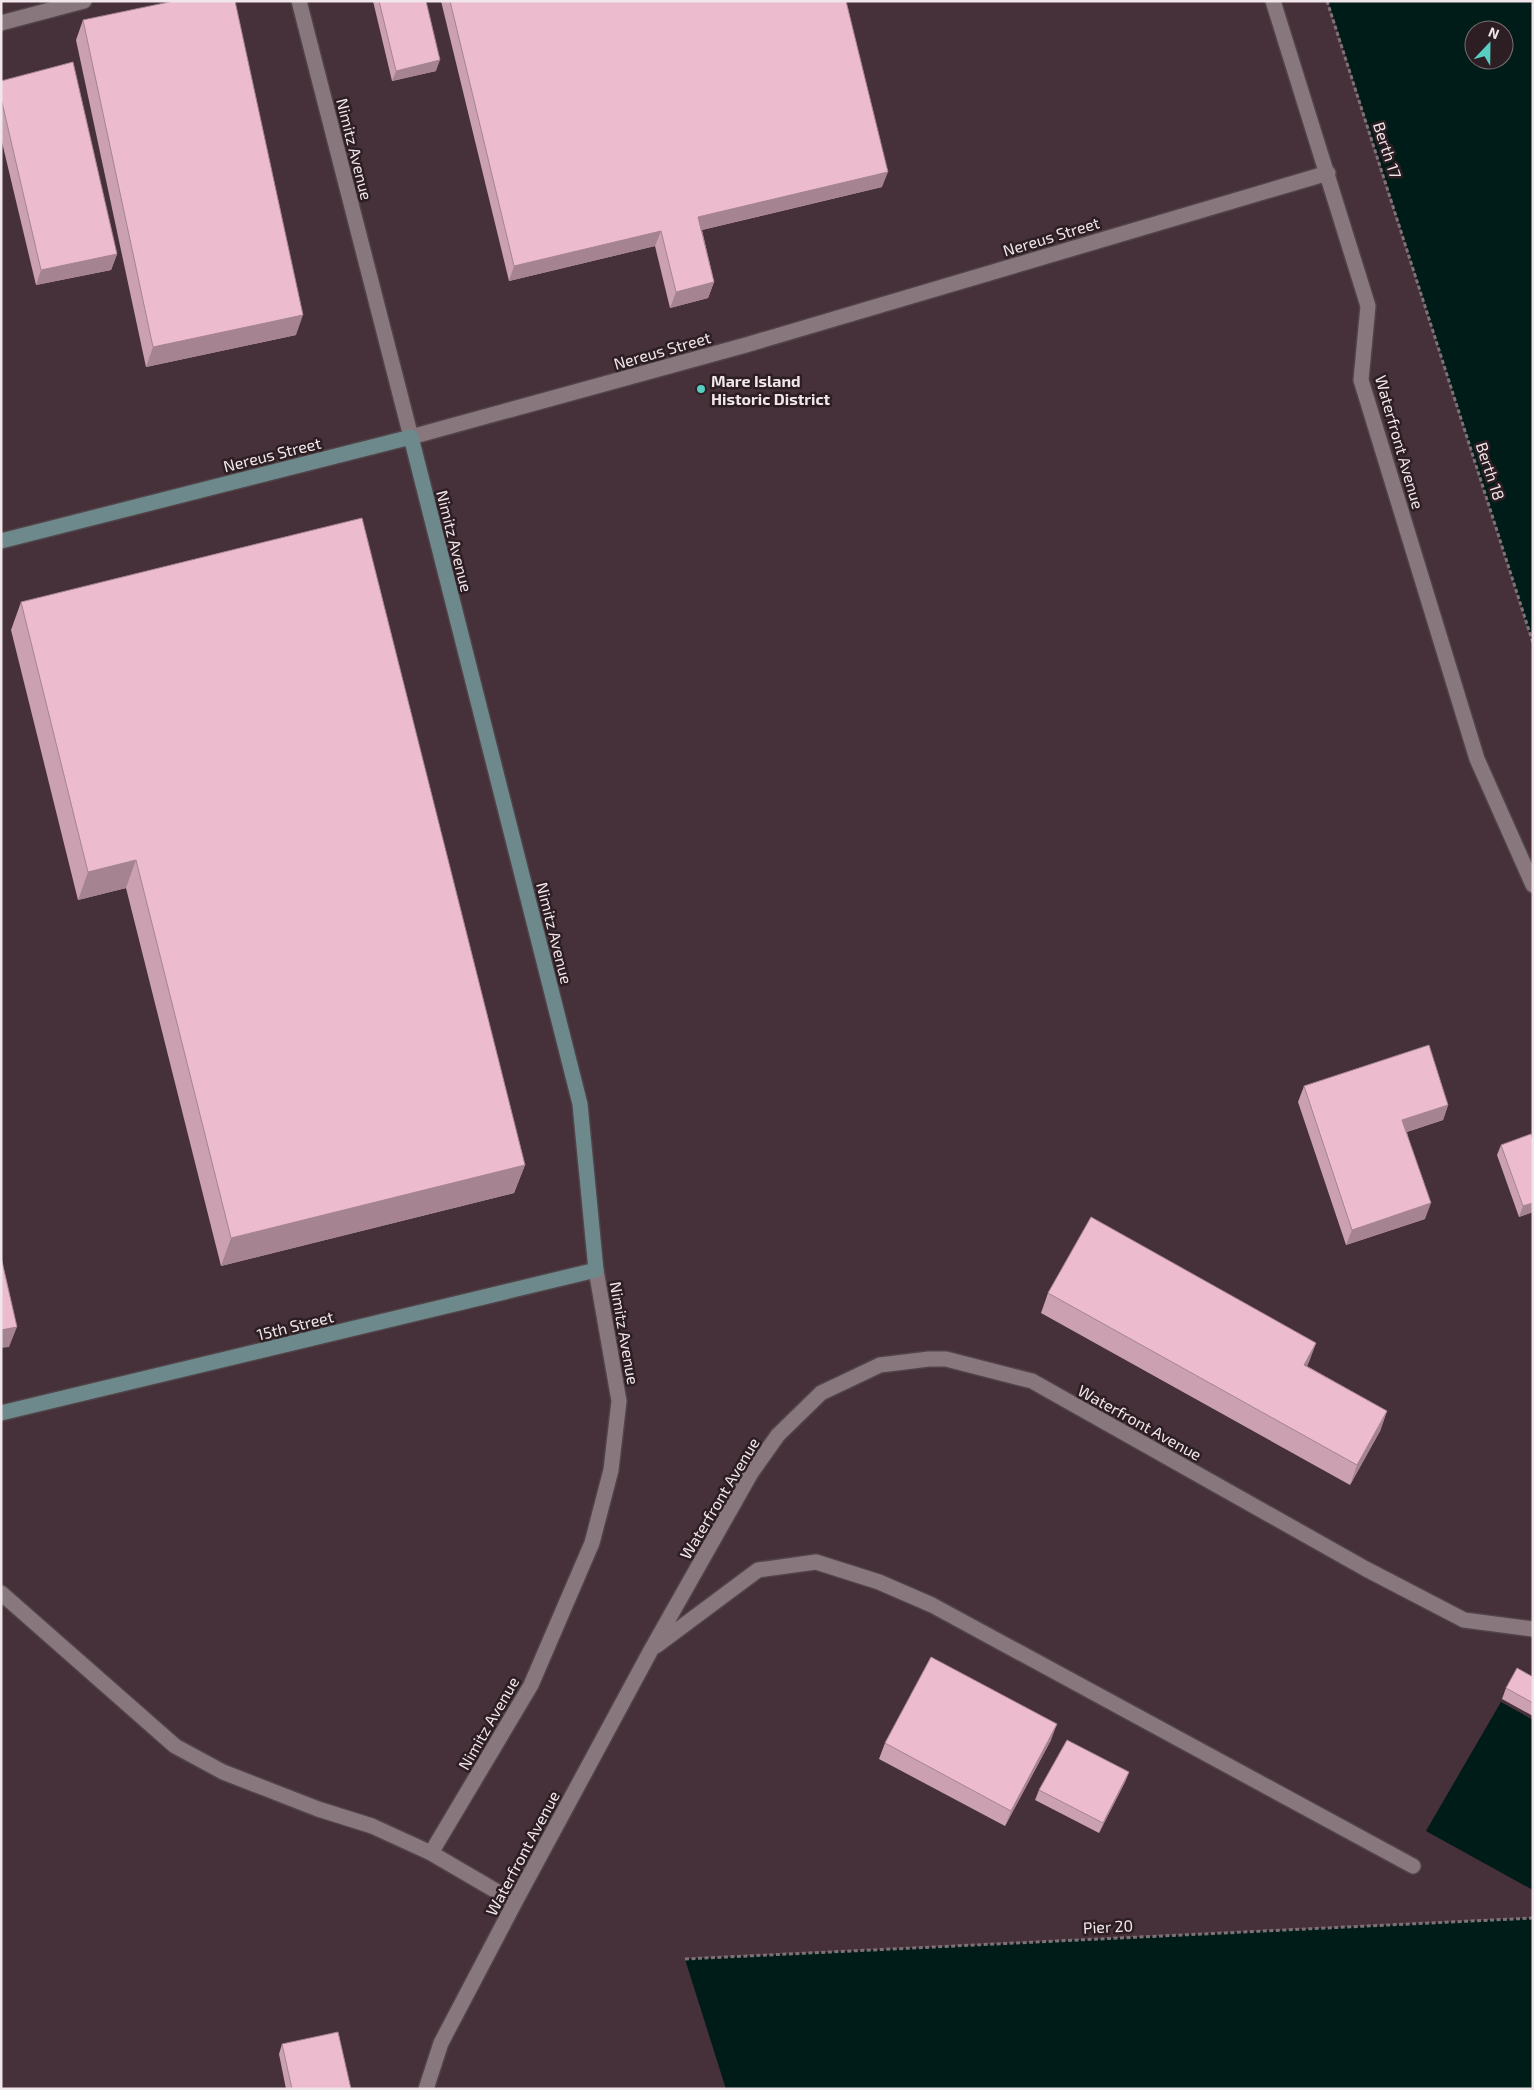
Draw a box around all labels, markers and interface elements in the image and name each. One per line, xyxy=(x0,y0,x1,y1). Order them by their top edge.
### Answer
north arrow xyxy=(1464,20,1514,70)
text: N xyxy=(1486,23,1502,42)
street label: Nimitz Avenue xyxy=(333,96,377,202)
street label: Berth 17 xyxy=(1370,119,1406,181)
street label: Nereus Street xyxy=(1000,212,1102,260)
street label: Nereus Street xyxy=(611,327,713,373)
place label: Mare Island Historic District xyxy=(711,371,831,408)
street label: Waterfront Avenue xyxy=(1372,373,1428,511)
marker: Mare Island Historic District xyxy=(695,383,707,395)
street label: Nereus Street xyxy=(221,433,323,475)
street label: Berth 18 xyxy=(1473,440,1509,502)
street label: Nimitz Avenue xyxy=(433,488,477,594)
street label: Nimitz Avenue xyxy=(533,880,577,986)
street label: Nimitz Avenue xyxy=(607,1280,643,1386)
street label: 15th Street xyxy=(255,1306,335,1344)
street label: Waterfront Avenue xyxy=(1075,1380,1205,1464)
street label: Waterfront Avenue xyxy=(675,1434,763,1562)
street label: Nimitz Avenue xyxy=(454,1673,522,1773)
street label: Waterfront Avenue xyxy=(481,1787,563,1919)
street label: Pier 20 xyxy=(1082,1915,1134,1937)

